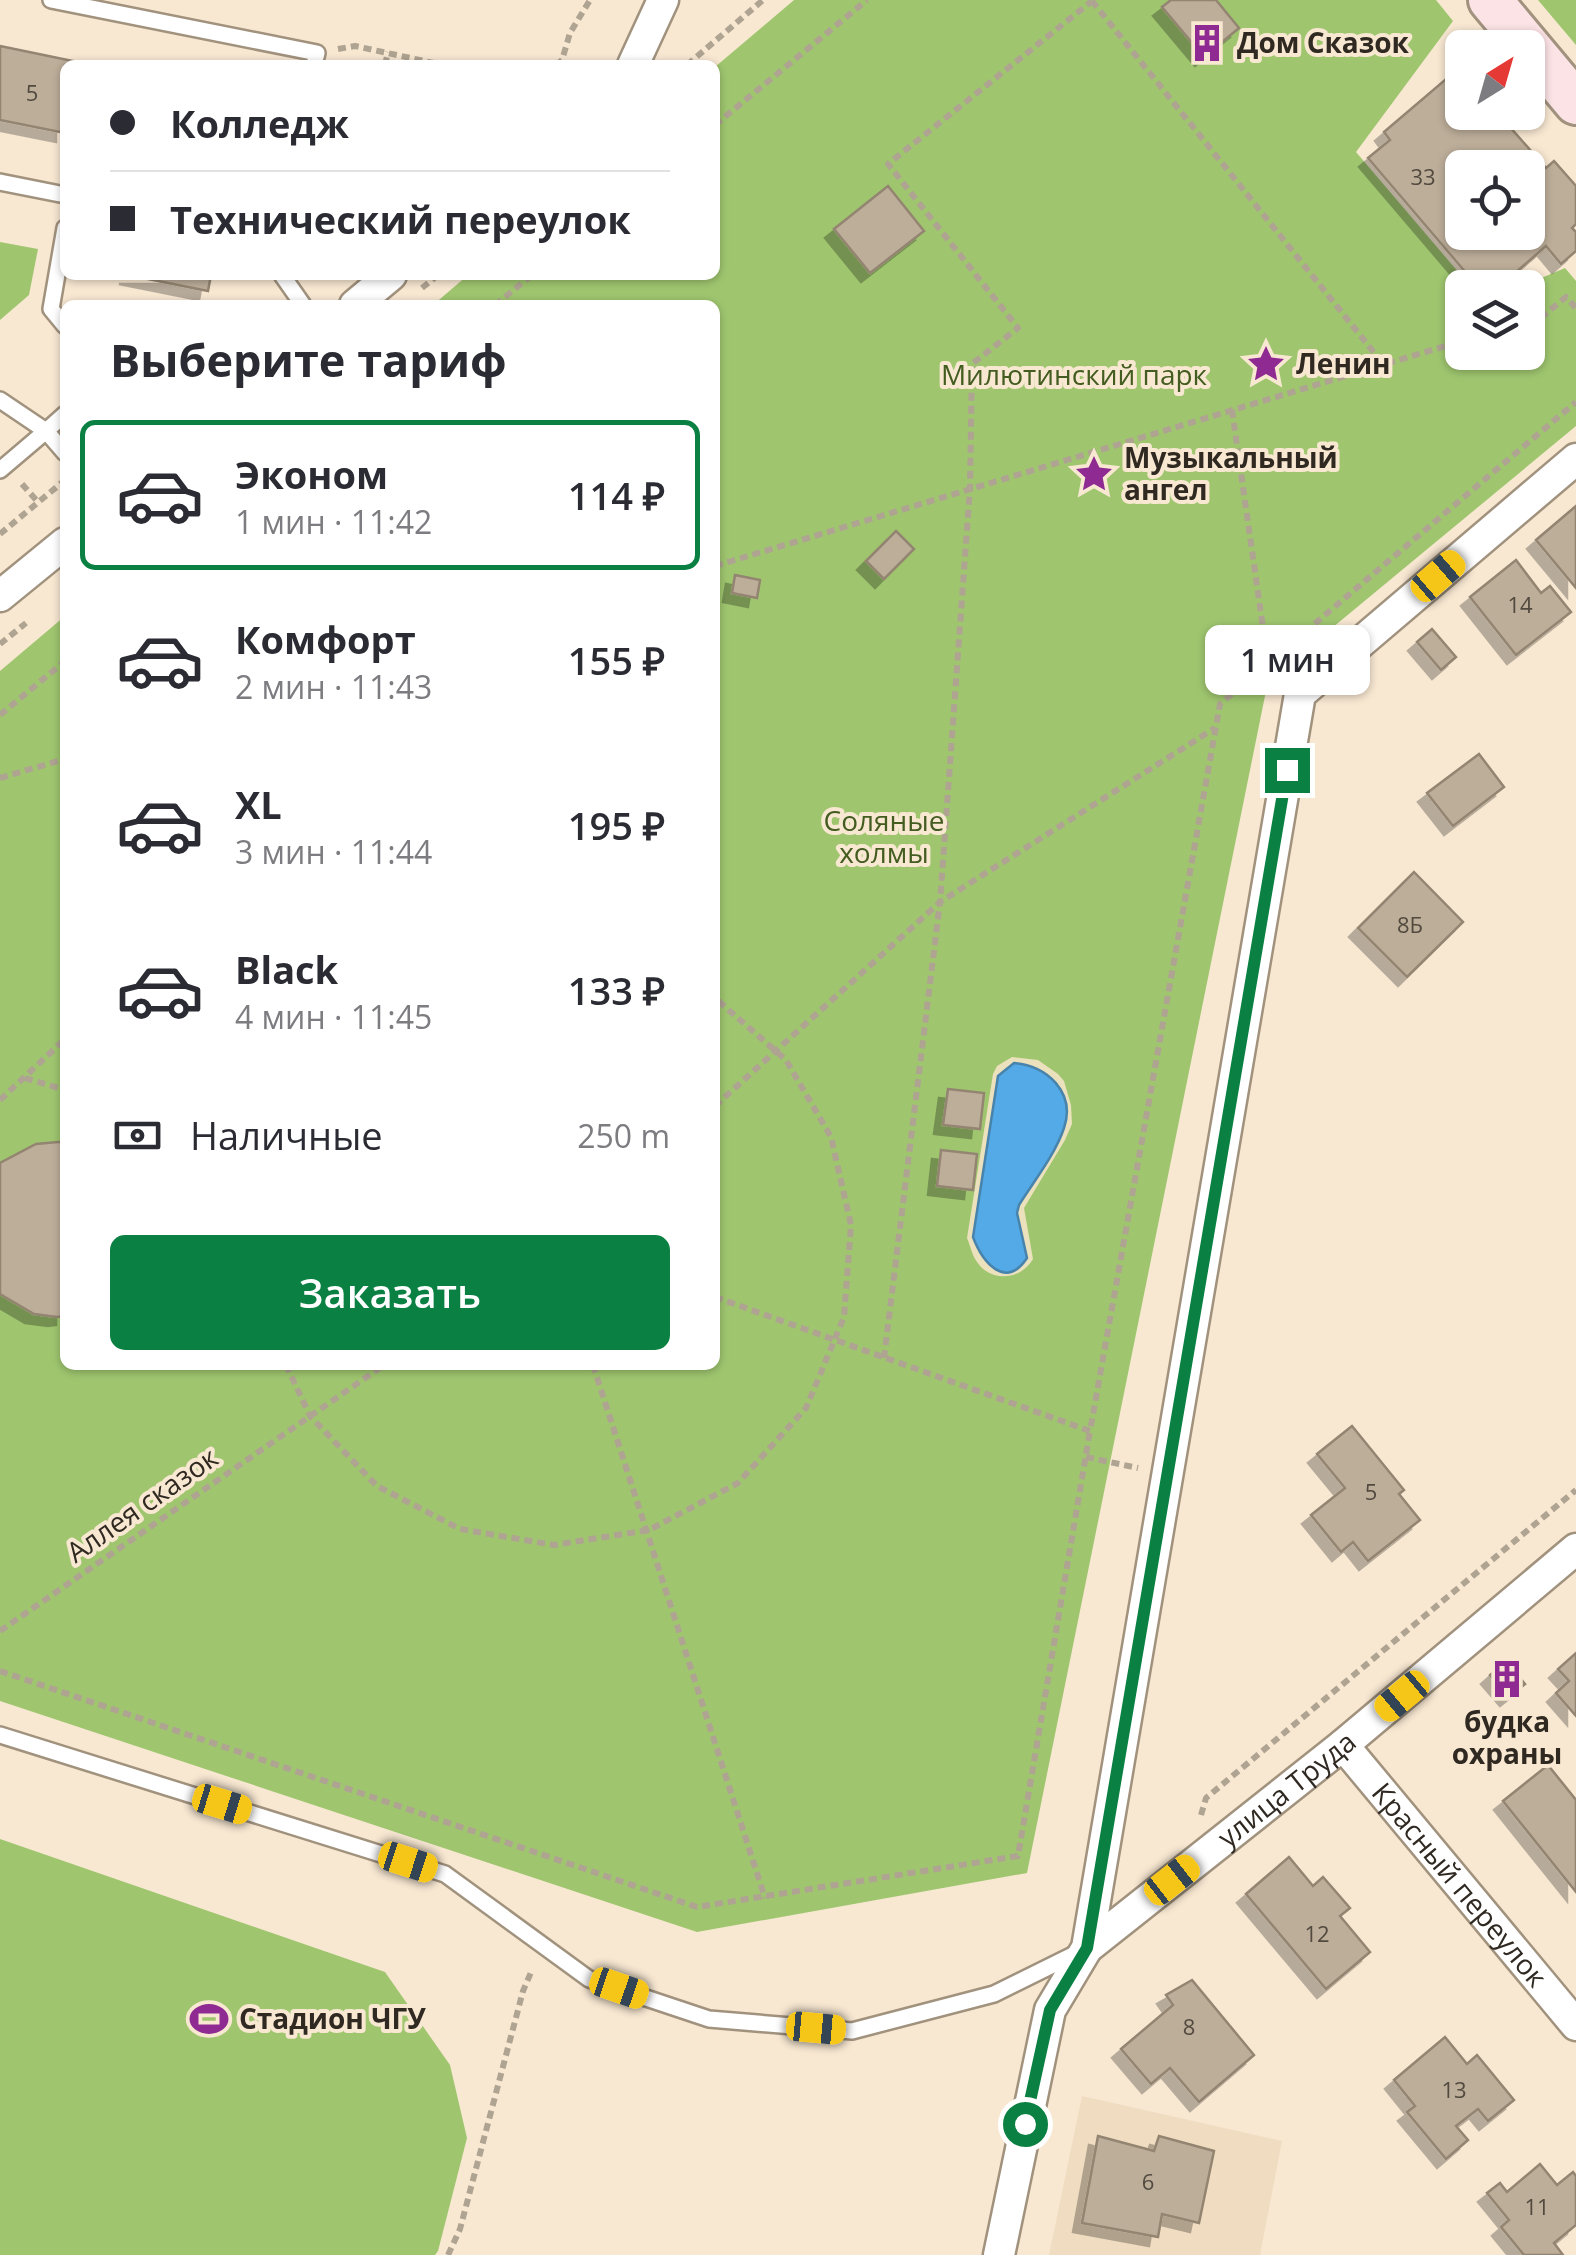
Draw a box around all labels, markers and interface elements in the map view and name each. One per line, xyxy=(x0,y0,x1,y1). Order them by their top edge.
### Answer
building icon: Дом Сказок xyxy=(1186,22,1228,64)
place label: Дом Сказок xyxy=(1237,23,1410,61)
north arrow xyxy=(1445,30,1545,130)
map controls xyxy=(1445,30,1545,370)
house number: 5 xyxy=(26,77,38,107)
text: Колледж xyxy=(170,97,349,149)
button: locate xyxy=(1445,150,1545,250)
house number: 33 xyxy=(1410,161,1436,191)
text: Технический переулок xyxy=(170,193,631,245)
button: layers xyxy=(1445,270,1545,370)
text: Выберите тариф xyxy=(110,329,507,390)
place icon: Ленин xyxy=(1245,343,1287,385)
place label: Ленин xyxy=(1296,344,1391,382)
park label: Милютинский парк xyxy=(941,355,1208,393)
place label: Музыкальный ангел xyxy=(1124,438,1338,508)
text: Эконом xyxy=(235,448,388,500)
icon: car xyxy=(115,450,205,540)
place icon: Музыкальный ангел xyxy=(1073,453,1115,495)
text: 114 ₽ xyxy=(568,469,665,521)
text: 1 мин · 11:42 xyxy=(235,500,432,543)
car xyxy=(1406,545,1470,607)
house number: 14 xyxy=(1507,589,1533,619)
text: Комфорт xyxy=(235,613,416,665)
icon: car xyxy=(115,615,205,705)
callout: 1 мин xyxy=(1204,625,1370,695)
text: 155 ₽ xyxy=(568,634,665,686)
text: 1 мин xyxy=(1240,638,1335,681)
text: 2 мин · 11:43 xyxy=(235,665,432,708)
route end xyxy=(1265,748,1310,793)
text: XL xyxy=(235,778,282,830)
icon: car xyxy=(115,780,205,870)
text: 195 ₽ xyxy=(568,799,665,851)
park label: Соляные холмы xyxy=(824,801,944,871)
text: 3 мин · 11:44 xyxy=(235,830,432,873)
house number: 8Б xyxy=(1397,909,1423,939)
text: Black xyxy=(235,943,338,995)
icon: car xyxy=(115,945,205,1035)
text: 133 ₽ xyxy=(568,964,665,1016)
text: 4 мин · 11:45 xyxy=(235,995,432,1038)
icon: cash xyxy=(110,1108,165,1163)
text: Наличные xyxy=(190,1109,383,1161)
text: 250 m xyxy=(577,1114,670,1157)
button: Заказать xyxy=(110,1235,670,1350)
street label: Аллея сказок xyxy=(58,1438,225,1570)
house number: 5 xyxy=(1365,1476,1377,1506)
building icon: будка охраны xyxy=(1486,1658,1528,1700)
car xyxy=(1369,1665,1435,1727)
place label: будка охраны xyxy=(1452,1702,1562,1772)
street label: улица Труда xyxy=(1209,1722,1363,1855)
street label: Красный переулок xyxy=(1364,1774,1557,1995)
car xyxy=(189,1781,255,1827)
car xyxy=(375,1838,441,1886)
car xyxy=(1139,1850,1205,1910)
house number: 12 xyxy=(1304,1918,1330,1948)
car xyxy=(586,1964,652,2012)
sports icon: Стадион ЧГУ xyxy=(188,1998,230,2040)
place label: Стадион ЧГУ xyxy=(239,1999,426,2037)
car xyxy=(785,2010,847,2046)
house number: 8 xyxy=(1183,2011,1195,2041)
house number: 13 xyxy=(1441,2074,1467,2104)
route start xyxy=(1003,2102,1048,2147)
house number: 6 xyxy=(1142,2166,1154,2196)
house number: 11 xyxy=(1524,2191,1550,2221)

